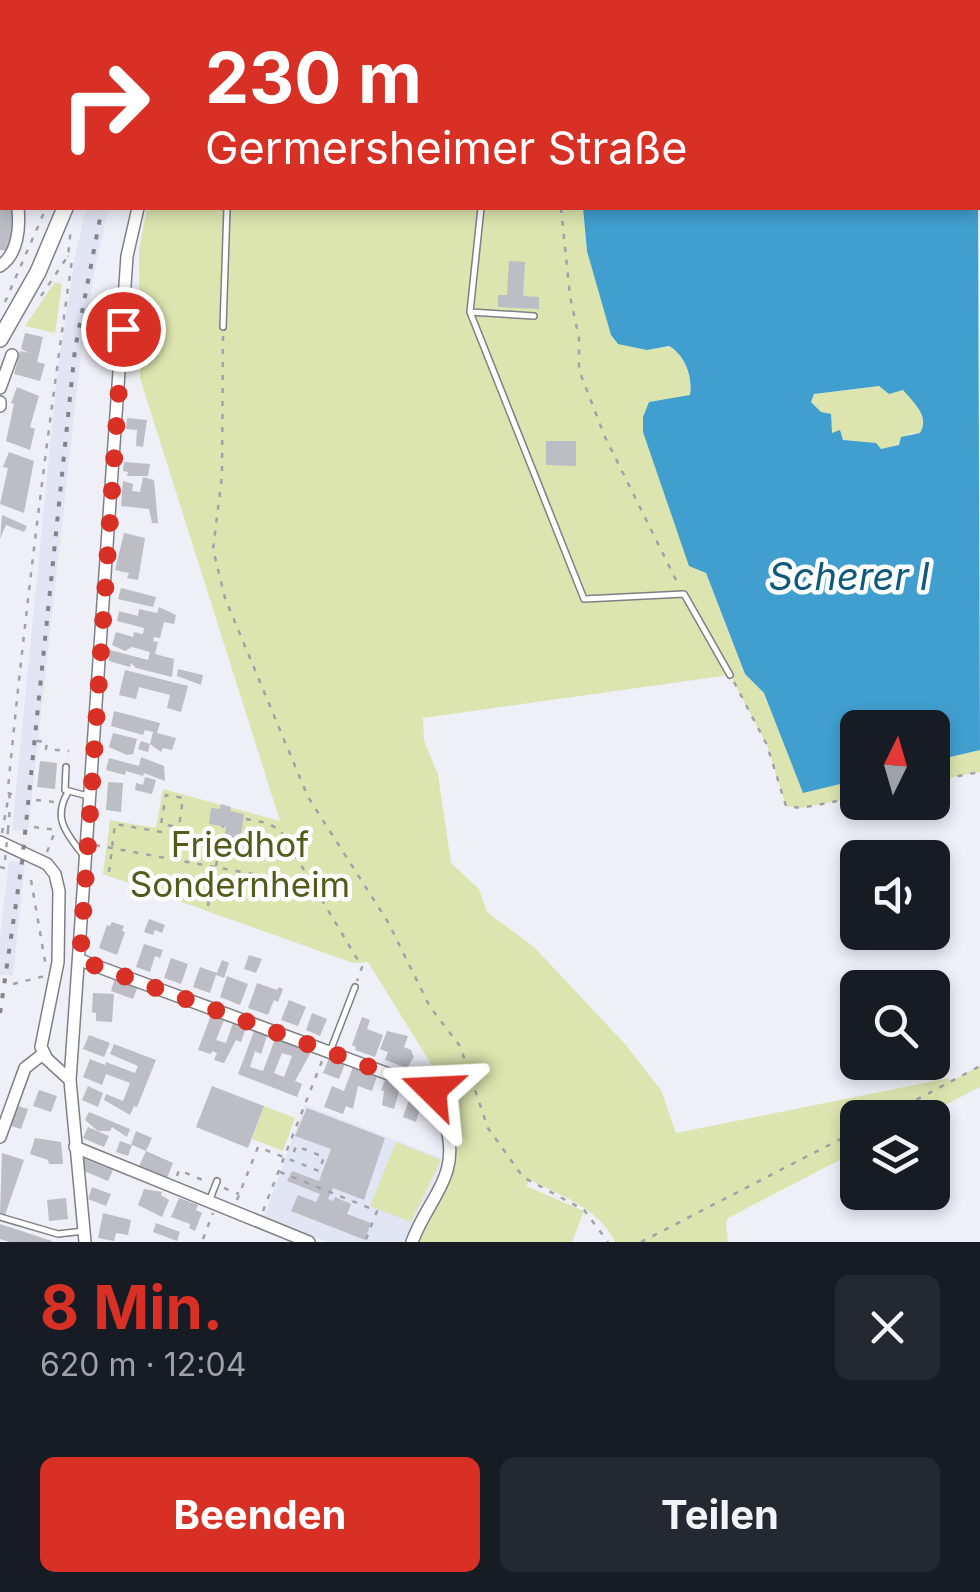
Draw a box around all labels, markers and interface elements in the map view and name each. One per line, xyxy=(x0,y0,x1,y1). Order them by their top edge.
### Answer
text: 230 m xyxy=(205,35,422,120)
icon: right xyxy=(40,40,170,170)
text: Germersheimer Straße xyxy=(205,120,688,175)
pin xyxy=(81,287,166,372)
icon: arrive xyxy=(96,302,151,357)
water label: Scherer I xyxy=(768,553,930,599)
north arrow xyxy=(840,710,950,820)
map controls xyxy=(840,710,950,1210)
park label: Friedhof Sondernheim xyxy=(130,823,350,905)
button: sound xyxy=(840,840,950,950)
button: search xyxy=(840,970,950,1080)
position arrow xyxy=(380,1038,484,1142)
button: layers xyxy=(840,1100,950,1210)
text: 8 Min. xyxy=(40,1271,223,1343)
button: close xyxy=(835,1275,940,1380)
text: 620 m · 12:04 xyxy=(40,1345,246,1384)
button: Beenden xyxy=(40,1457,480,1572)
button: Teilen xyxy=(500,1457,940,1572)

